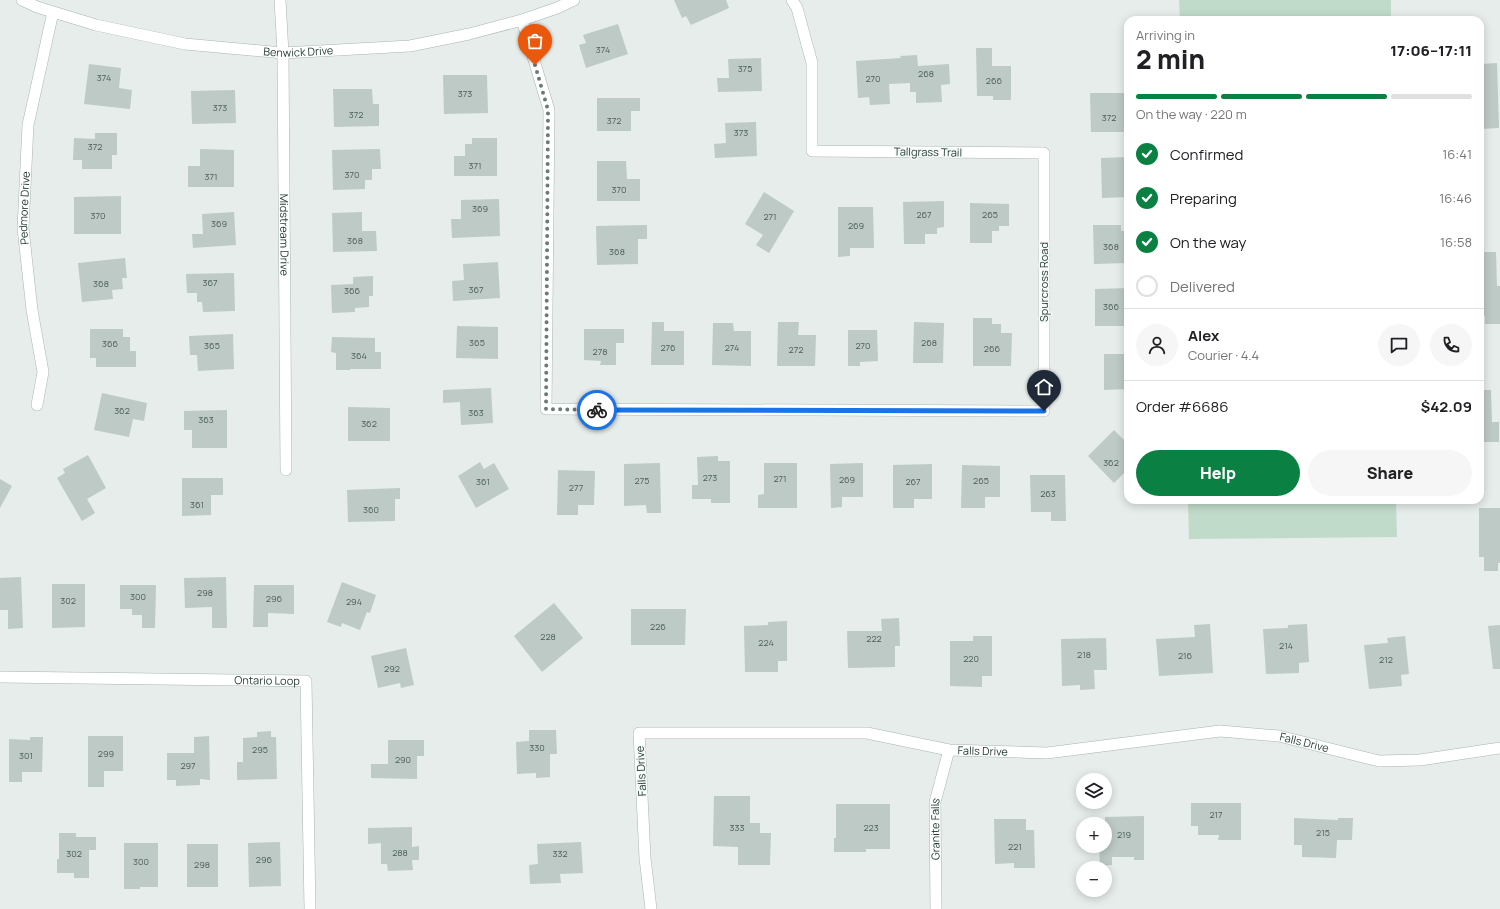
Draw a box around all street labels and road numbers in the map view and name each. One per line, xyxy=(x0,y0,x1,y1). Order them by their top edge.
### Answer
street label: Benwick Drive xyxy=(263,42,334,60)
street label: Tallgrass Trail xyxy=(894,143,962,160)
street label: Pedmore Drive xyxy=(15,170,33,246)
street label: Midstream Drive xyxy=(277,194,293,277)
street label: Spurcross Road xyxy=(1036,242,1051,322)
street label: Ontario Loop xyxy=(234,672,300,688)
street label: Falls Drive xyxy=(1278,728,1331,755)
street label: Falls Drive xyxy=(957,742,1009,759)
street label: Falls Drive xyxy=(632,745,649,797)
street label: Granite Falls xyxy=(927,796,943,860)

